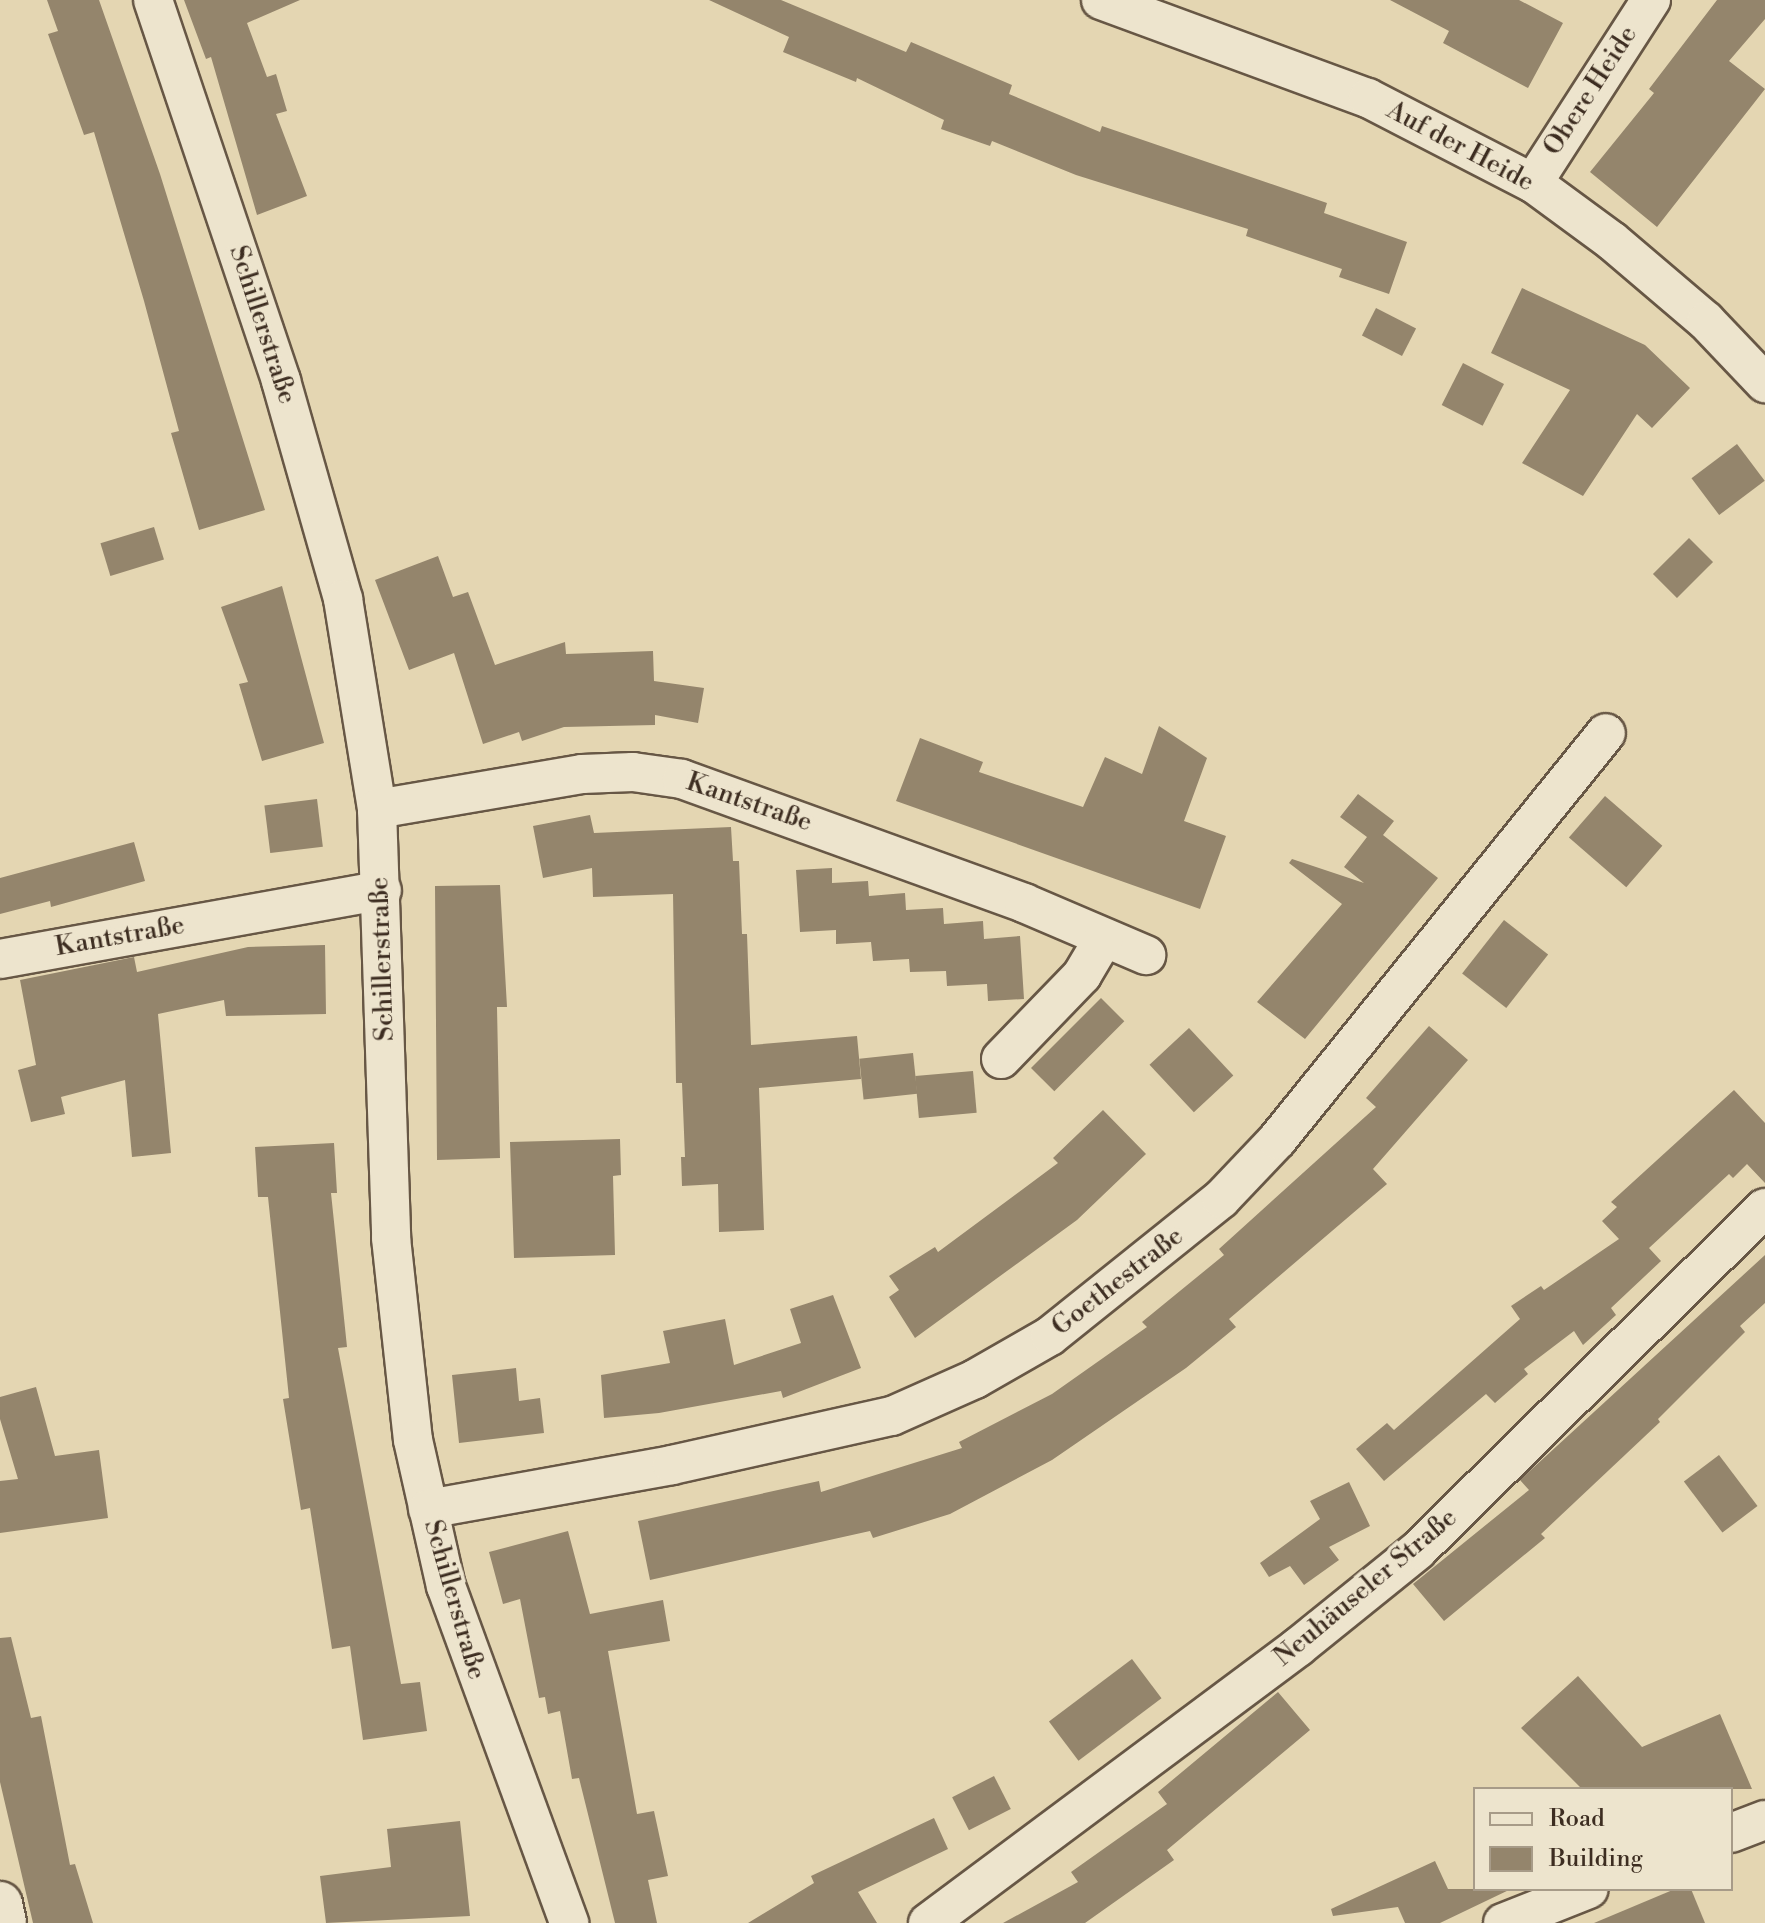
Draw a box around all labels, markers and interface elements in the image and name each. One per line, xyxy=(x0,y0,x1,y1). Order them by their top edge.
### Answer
street label: Obere Heide xyxy=(1538,20,1644,162)
street label: Auf der Heide xyxy=(1381,95,1539,199)
street label: Schillerstraße xyxy=(222,242,302,408)
street label: Kantstraße xyxy=(682,767,816,839)
street label: Schillerstraße xyxy=(365,876,401,1042)
street label: Kantstraße xyxy=(53,910,187,964)
street label: Goethestraße xyxy=(1046,1221,1190,1343)
street label: Neuhäuseler Straße xyxy=(1268,1503,1464,1673)
street label: Schillerstraße xyxy=(416,1517,492,1683)
legend xyxy=(1473,1787,1733,1891)
text: Road xyxy=(1549,1804,1605,1834)
text: Building xyxy=(1549,1844,1643,1874)

